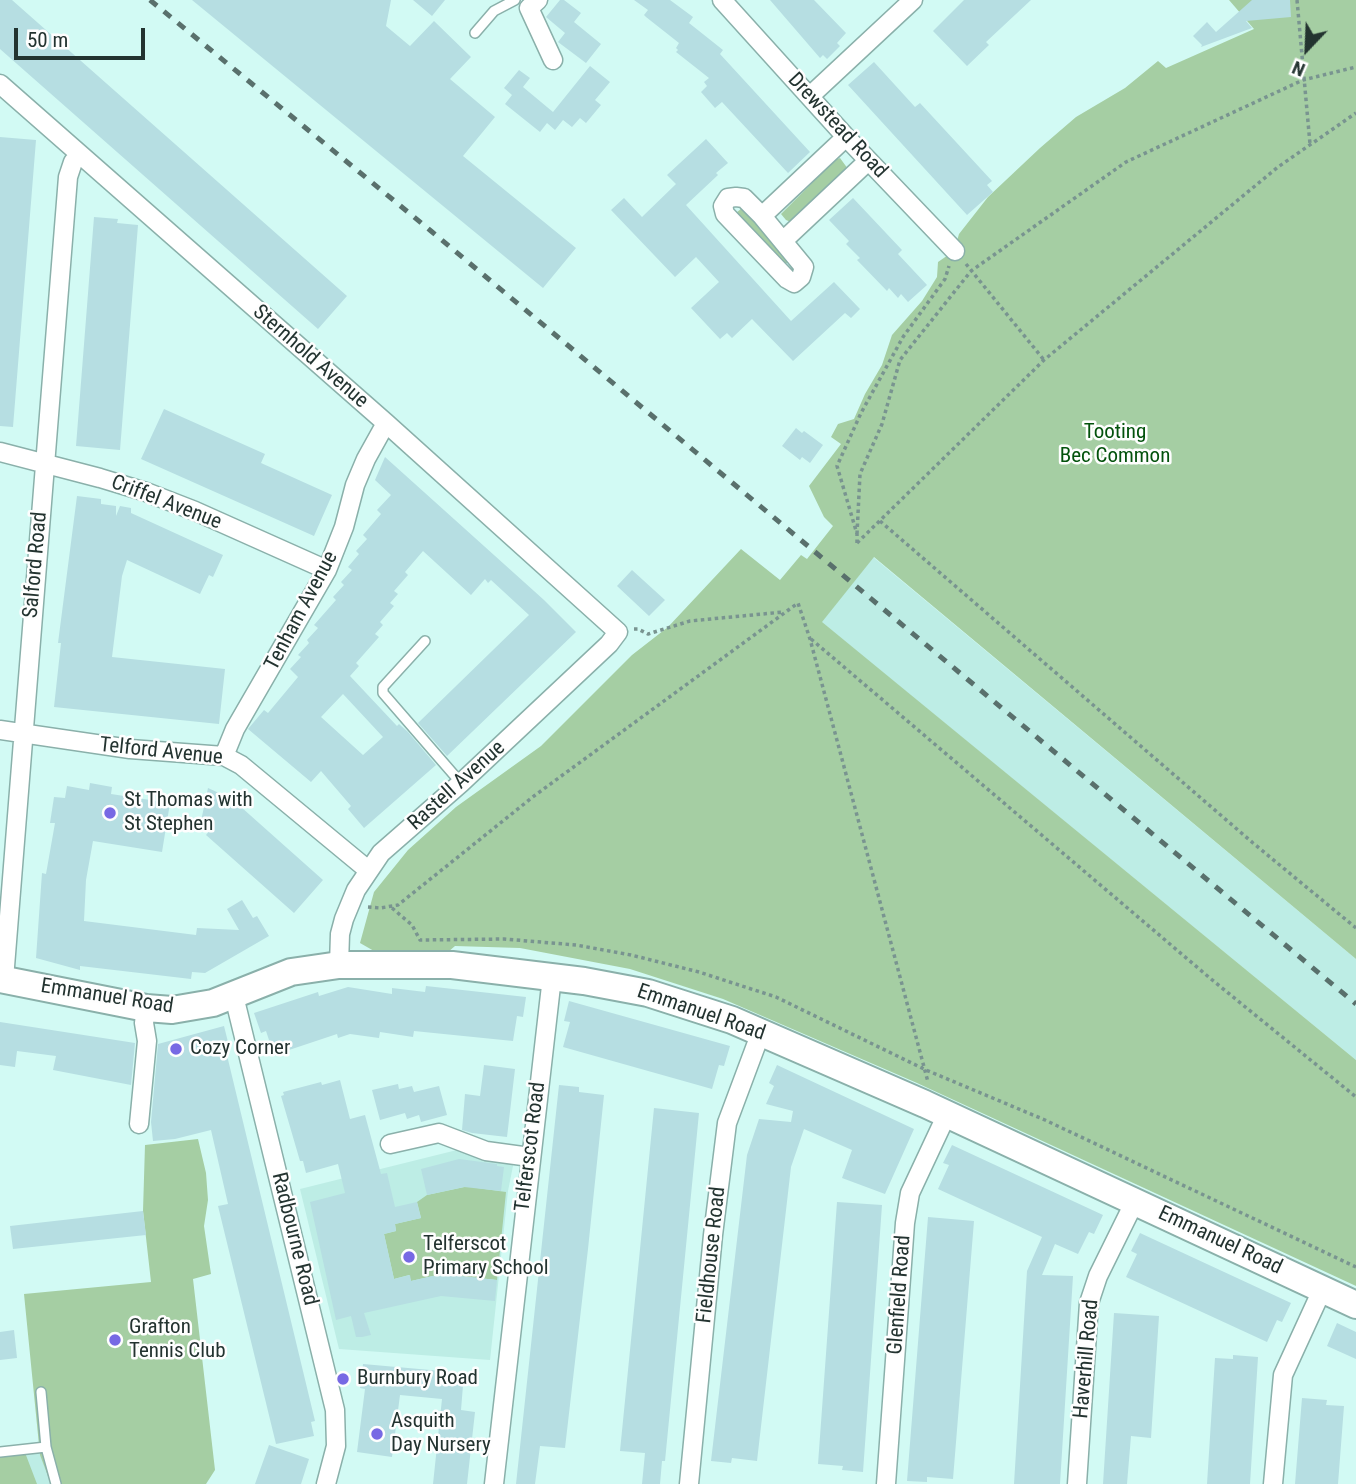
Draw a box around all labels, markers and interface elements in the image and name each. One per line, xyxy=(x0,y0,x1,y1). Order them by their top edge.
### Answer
scale bar xyxy=(18,14,149,58)
north arrow xyxy=(1272,14,1342,84)
text: 50 m xyxy=(27,28,68,52)
text: N xyxy=(1289,56,1308,82)
street label: Drewstead Road xyxy=(782,68,892,184)
street label: Sternhold Avenue xyxy=(247,300,373,414)
park label: Tooting Bec Common xyxy=(1060,420,1170,470)
street label: Criffel Avenue xyxy=(107,470,225,536)
street label: Salford Road xyxy=(19,511,53,619)
street label: Tenham Avenue xyxy=(260,547,344,675)
street label: Telford Avenue xyxy=(98,733,224,771)
street label: Rastell Avenue xyxy=(403,736,511,836)
place label: St Thomas with St Stephen xyxy=(124,788,253,838)
marker: St Thomas with St Stephen xyxy=(102,805,118,821)
street label: Emmanuel Road xyxy=(39,974,175,1020)
street label: Emmanuel Road xyxy=(634,979,768,1047)
place label: Cozy Corner xyxy=(190,1036,290,1062)
marker: Cozy Corner xyxy=(168,1041,184,1057)
street label: Telferscot Road xyxy=(511,1081,551,1213)
street label: Radbourne Road xyxy=(265,1170,323,1308)
street label: Fieldhouse Road xyxy=(692,1185,732,1325)
street label: Emmanuel Road xyxy=(1154,1201,1286,1281)
place label: Telferscot Primary School xyxy=(423,1232,549,1282)
street label: Glenfield Road xyxy=(883,1234,917,1356)
marker: Telferscot Primary School xyxy=(401,1249,417,1265)
street label: Haverhill Road xyxy=(1069,1298,1105,1420)
place label: Grafton Tennis Club xyxy=(129,1315,226,1365)
marker: Grafton Tennis Club xyxy=(107,1332,123,1348)
place label: Burnbury Road xyxy=(357,1366,478,1392)
marker: Burnbury Road xyxy=(335,1371,351,1387)
place label: Asquith Day Nursery xyxy=(391,1409,491,1459)
marker: Asquith Day Nursery xyxy=(369,1426,385,1442)

